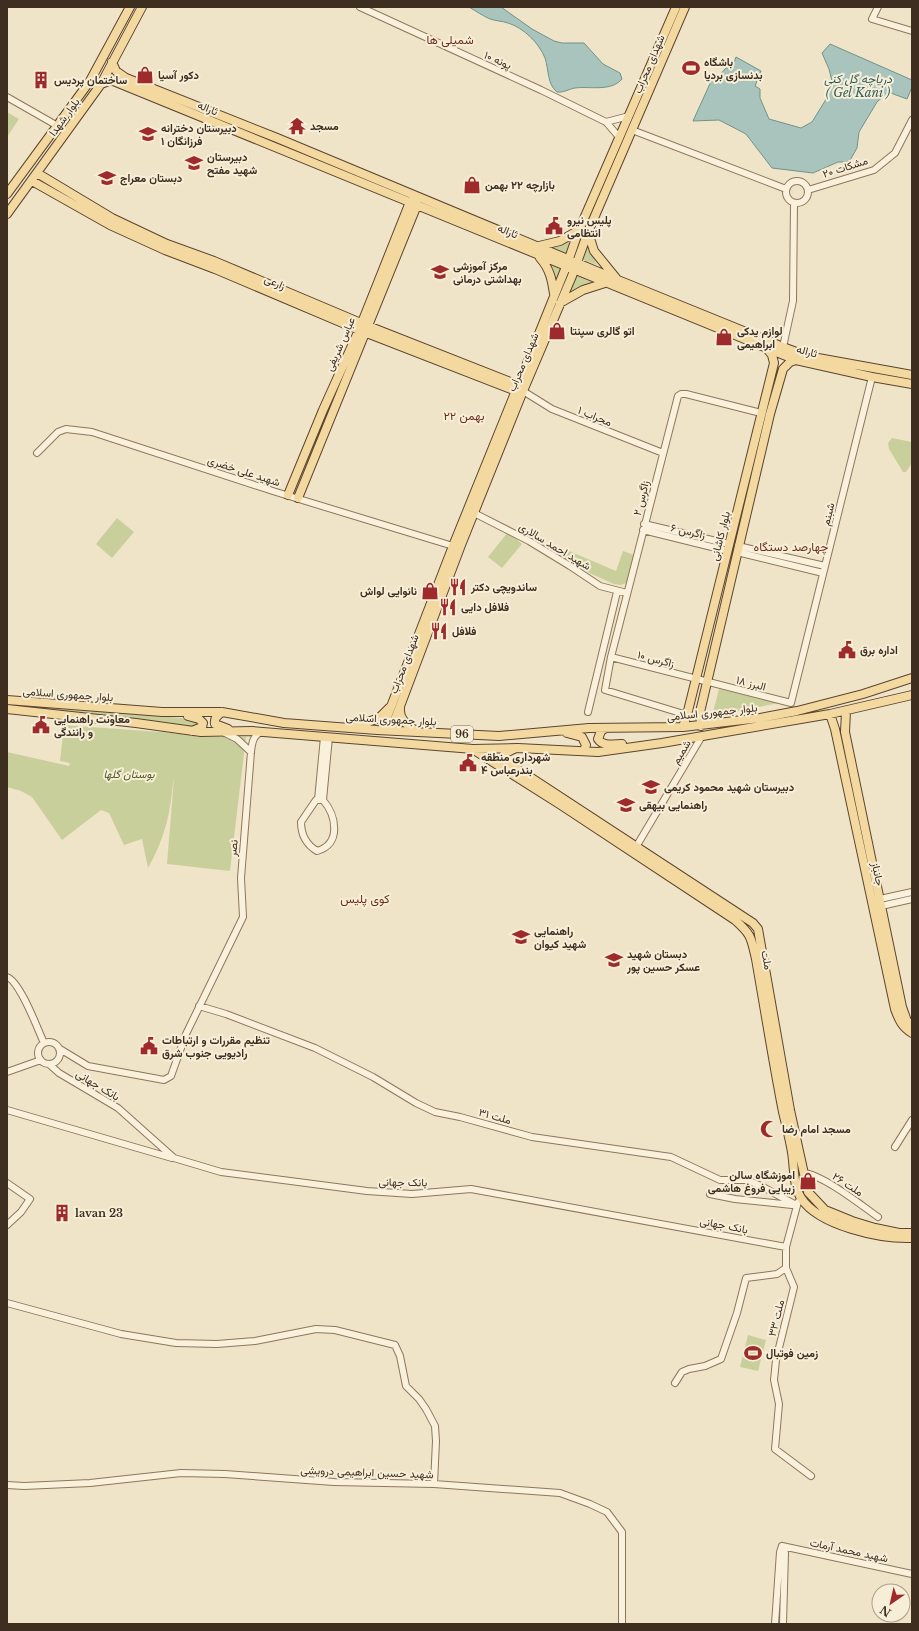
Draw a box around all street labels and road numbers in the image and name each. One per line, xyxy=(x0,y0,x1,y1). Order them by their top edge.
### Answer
street label: شهدای محراب xyxy=(630,32,668,96)
street label: پونه ۱۰ xyxy=(482,48,514,73)
street label: بلوار شهدا xyxy=(46,95,82,139)
street label: ثاراله xyxy=(196,98,221,119)
street label: مشکات ۲۰ xyxy=(821,153,870,181)
street label: ثاراله xyxy=(496,221,521,242)
street label: زارعی xyxy=(262,271,288,293)
street label: عباس شریفی xyxy=(322,315,358,373)
street label: شهدای محراب xyxy=(504,330,542,394)
street label: ثاراله xyxy=(795,342,819,361)
street label: محراب ۱ xyxy=(576,403,614,429)
street label: شهید علی خضری xyxy=(206,453,282,489)
street label: زاگرس ۲ xyxy=(630,479,652,517)
street label: شبنم xyxy=(818,501,839,527)
street label: بلوار کاشانی xyxy=(707,510,733,562)
street label: شهید احمد سالاری xyxy=(516,519,594,573)
street label: زاگرس ۶ xyxy=(669,520,707,542)
street label: شهدای محراب xyxy=(386,632,422,696)
street label: زاگرس ۱۰ xyxy=(636,647,676,671)
street label: البرز ۱۸ xyxy=(735,673,767,693)
street label: بلوار جمهوری اسلامی xyxy=(22,684,114,704)
street label: بلوار جمهوری اسلامی xyxy=(666,700,758,724)
street label: بلوار جمهوری اسلامی xyxy=(345,710,437,728)
road number: 96 xyxy=(451,726,473,742)
street label: شمیم xyxy=(668,737,695,767)
street label: نصر xyxy=(225,839,241,858)
street label: جانباز xyxy=(868,860,887,887)
street label: ملت xyxy=(758,949,776,971)
street label: بانک جهانی xyxy=(73,1066,123,1104)
street label: ملت ۳۱ xyxy=(477,1105,513,1127)
street label: ملت ۲۶ xyxy=(830,1169,866,1199)
street label: بانک جهانی xyxy=(378,1175,428,1189)
street label: بانک جهانی xyxy=(699,1213,749,1237)
street label: ملت ۳۳ xyxy=(765,1298,787,1338)
street label: شهید حسین ابراهیمی درویشی xyxy=(300,1463,434,1481)
street label: شهید محمد آرمات xyxy=(809,1535,890,1565)

